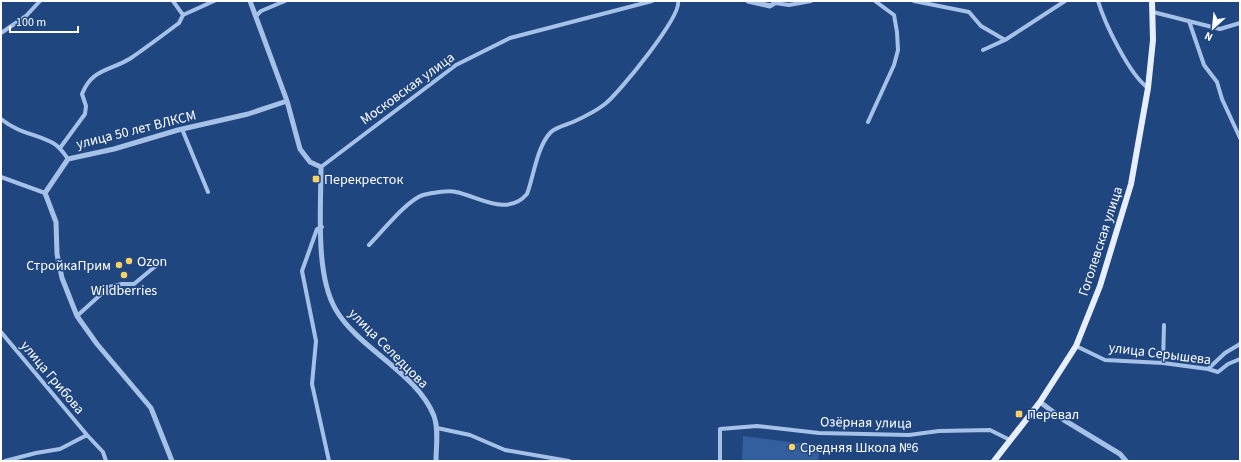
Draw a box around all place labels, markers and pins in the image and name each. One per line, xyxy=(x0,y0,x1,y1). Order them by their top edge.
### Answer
place label: Перекресток xyxy=(324,170,403,190)
marker: Перекресток xyxy=(311,174,321,184)
place label: Ozon xyxy=(137,252,167,272)
place label: СтройкаПрим xyxy=(26,256,111,276)
marker: Ozon xyxy=(124,256,134,266)
marker: СтройкаПрим xyxy=(114,260,124,270)
marker: Wildberries xyxy=(119,270,129,280)
place label: Wildberries xyxy=(91,281,157,301)
place label: Перевал xyxy=(1027,405,1079,425)
marker: Перевал xyxy=(1014,409,1024,419)
place label: Средняя Школа №6 xyxy=(800,438,919,458)
marker: Средняя Школа №6 xyxy=(787,442,797,452)

